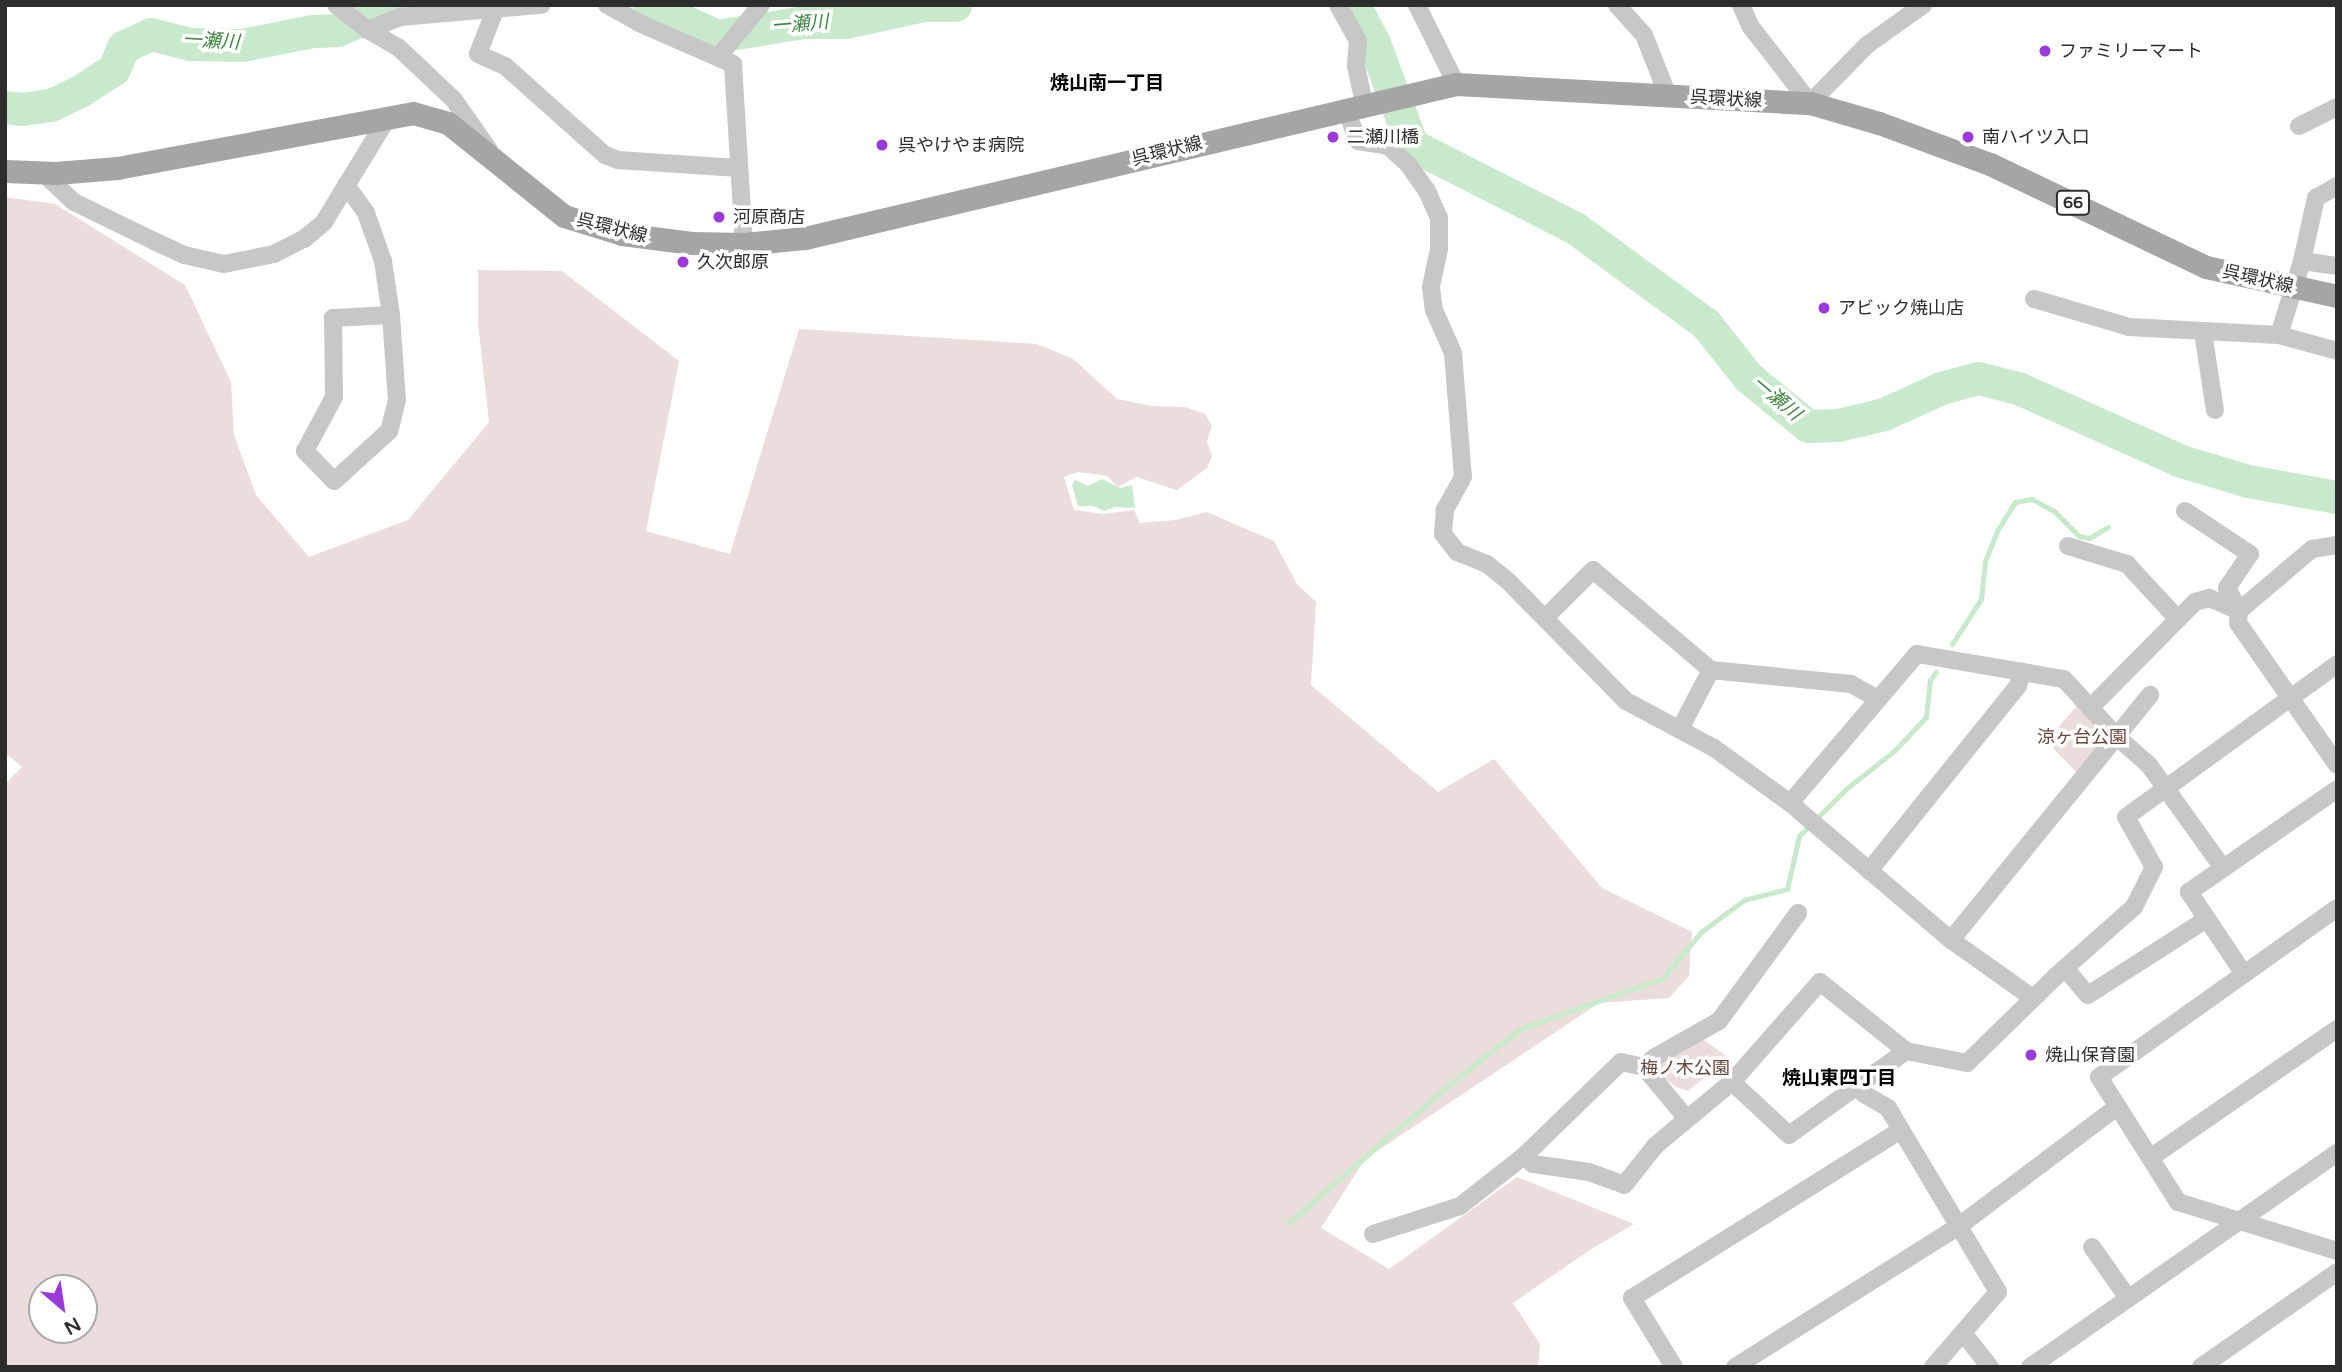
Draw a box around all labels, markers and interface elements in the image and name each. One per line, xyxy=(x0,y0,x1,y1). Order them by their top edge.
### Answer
water label: 一瀬川 xyxy=(771,11,829,39)
water label: 一瀬川 xyxy=(182,29,240,55)
place label: ファミリーマート xyxy=(2059,40,2203,62)
marker: ファミリーマート xyxy=(2037,43,2053,59)
district label: 焼山南一丁目 xyxy=(1050,73,1164,95)
street label: 呉環状線 xyxy=(1689,86,1763,112)
place label: 二瀬川橋 xyxy=(1347,126,1419,148)
place label: 南ハイツ入口 xyxy=(1982,126,2090,148)
marker: 二瀬川橋 xyxy=(1325,129,1341,145)
marker: 南ハイツ入口 xyxy=(1960,129,1976,145)
street label: 呉環状線 xyxy=(1129,132,1205,170)
place label: 呉やけやま病院 xyxy=(898,134,1024,156)
marker: 呉やけやま病院 xyxy=(872,135,892,155)
road number: 66 xyxy=(2056,190,2090,216)
place label: 河原商店 xyxy=(733,206,805,228)
street label: 呉環状線 xyxy=(574,209,650,247)
marker: 河原商店 xyxy=(711,209,727,225)
place label: 久次郎原 xyxy=(697,251,769,273)
marker: 久次郎原 xyxy=(675,254,691,270)
street label: 呉環状線 xyxy=(2220,260,2296,298)
place label: アビック焼山店 xyxy=(1838,297,1964,319)
marker: アビック焼山店 xyxy=(1816,300,1832,316)
water label: 一瀬川 xyxy=(1747,372,1805,426)
park label: 涼ヶ台公園 xyxy=(2037,726,2127,748)
place label: 焼山保育園 xyxy=(2045,1044,2135,1066)
marker: 焼山保育園 xyxy=(2023,1047,2039,1063)
park label: 梅ノ木公園 xyxy=(1640,1057,1730,1079)
district label: 焼山東四丁目 xyxy=(1782,1068,1896,1090)
north arrow xyxy=(28,1274,98,1344)
text: N xyxy=(60,1312,84,1339)

